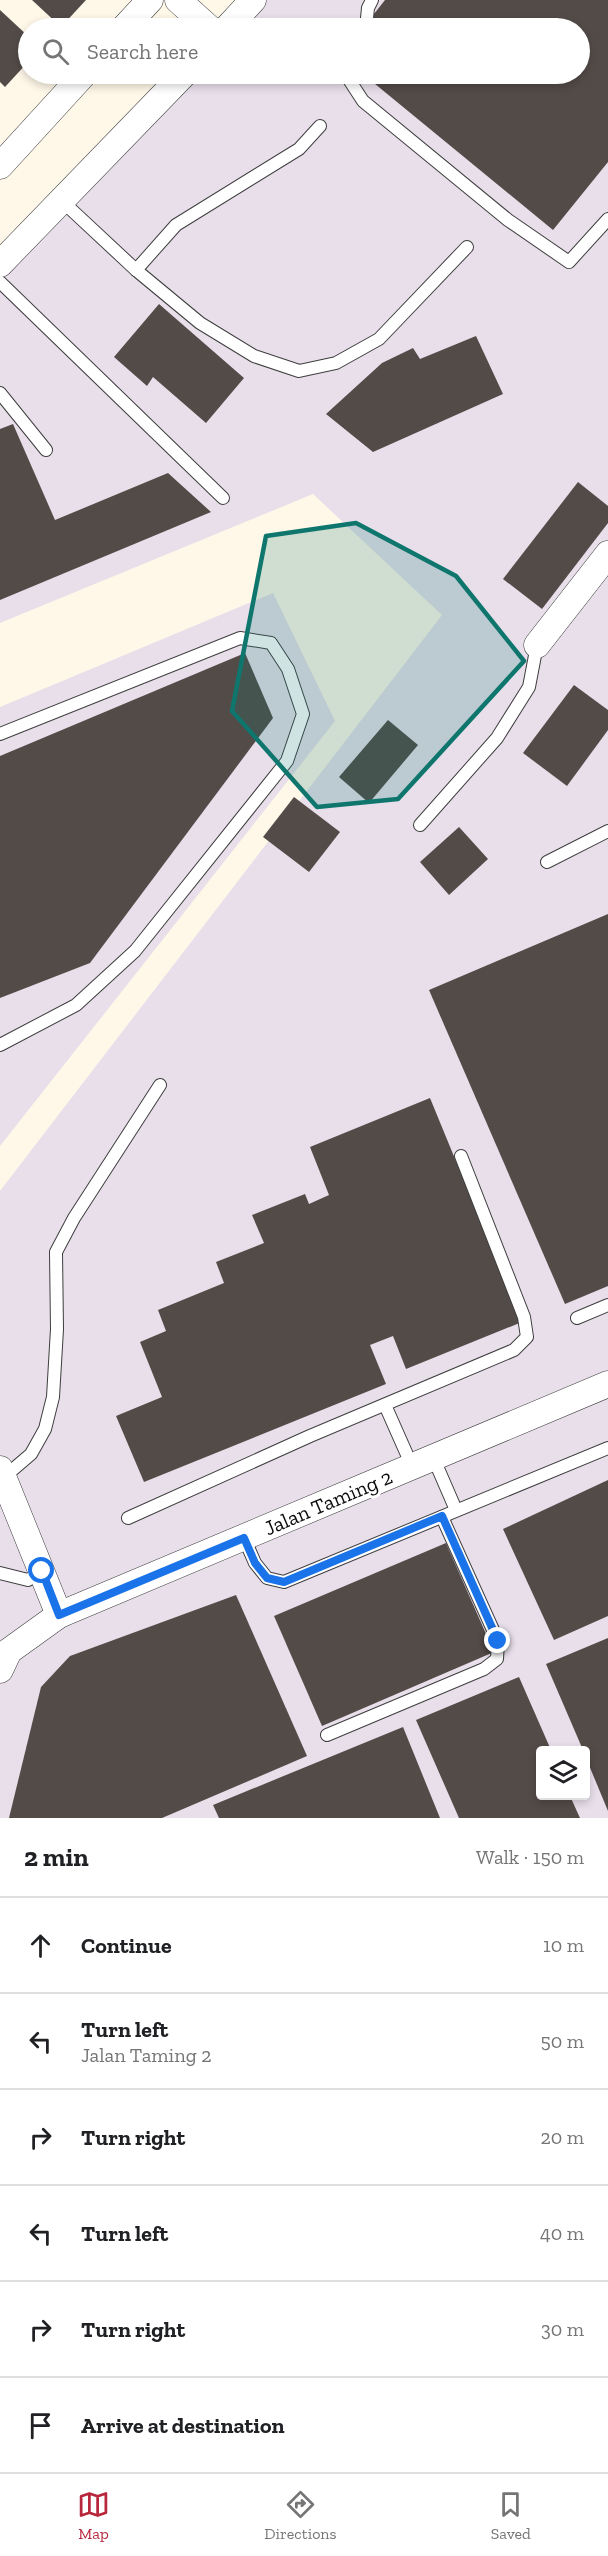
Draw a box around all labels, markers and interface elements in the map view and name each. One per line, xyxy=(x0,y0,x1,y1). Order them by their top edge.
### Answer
search box xyxy=(18,18,590,84)
icon: search xyxy=(39,35,72,68)
text: Search here xyxy=(87,38,198,65)
street label: Jalan Taming 2 xyxy=(260,1464,396,1540)
route start xyxy=(28,1557,54,1583)
route end xyxy=(484,1627,510,1653)
map controls xyxy=(536,1746,590,1800)
button: layers xyxy=(536,1746,590,1800)
text: 2 min xyxy=(24,1841,89,1873)
text: Walk · 150 m xyxy=(476,1845,584,1869)
icon: ahead xyxy=(24,1929,57,1962)
text: Continue xyxy=(81,1932,172,1959)
text: 10 m xyxy=(543,1933,584,1957)
text: Turn left xyxy=(81,2016,168,2043)
icon: left xyxy=(24,2025,57,2058)
text: 50 m xyxy=(540,2029,584,2053)
text: Jalan Taming 2 xyxy=(81,2043,211,2067)
icon: right xyxy=(24,2121,57,2154)
text: Turn right xyxy=(81,2124,185,2151)
text: 20 m xyxy=(540,2125,584,2149)
icon: left xyxy=(24,2217,57,2250)
text: Turn left xyxy=(81,2220,168,2247)
text: 40 m xyxy=(540,2221,584,2245)
icon: right xyxy=(24,2313,57,2346)
text: Turn right xyxy=(81,2316,185,2343)
text: 30 m xyxy=(541,2317,584,2341)
icon: arrive xyxy=(24,2409,57,2442)
text: Arrive at destination xyxy=(81,2412,284,2439)
tab: Map xyxy=(77,2488,110,2543)
tab: Directions xyxy=(264,2488,337,2543)
tab: Saved xyxy=(491,2488,531,2543)

